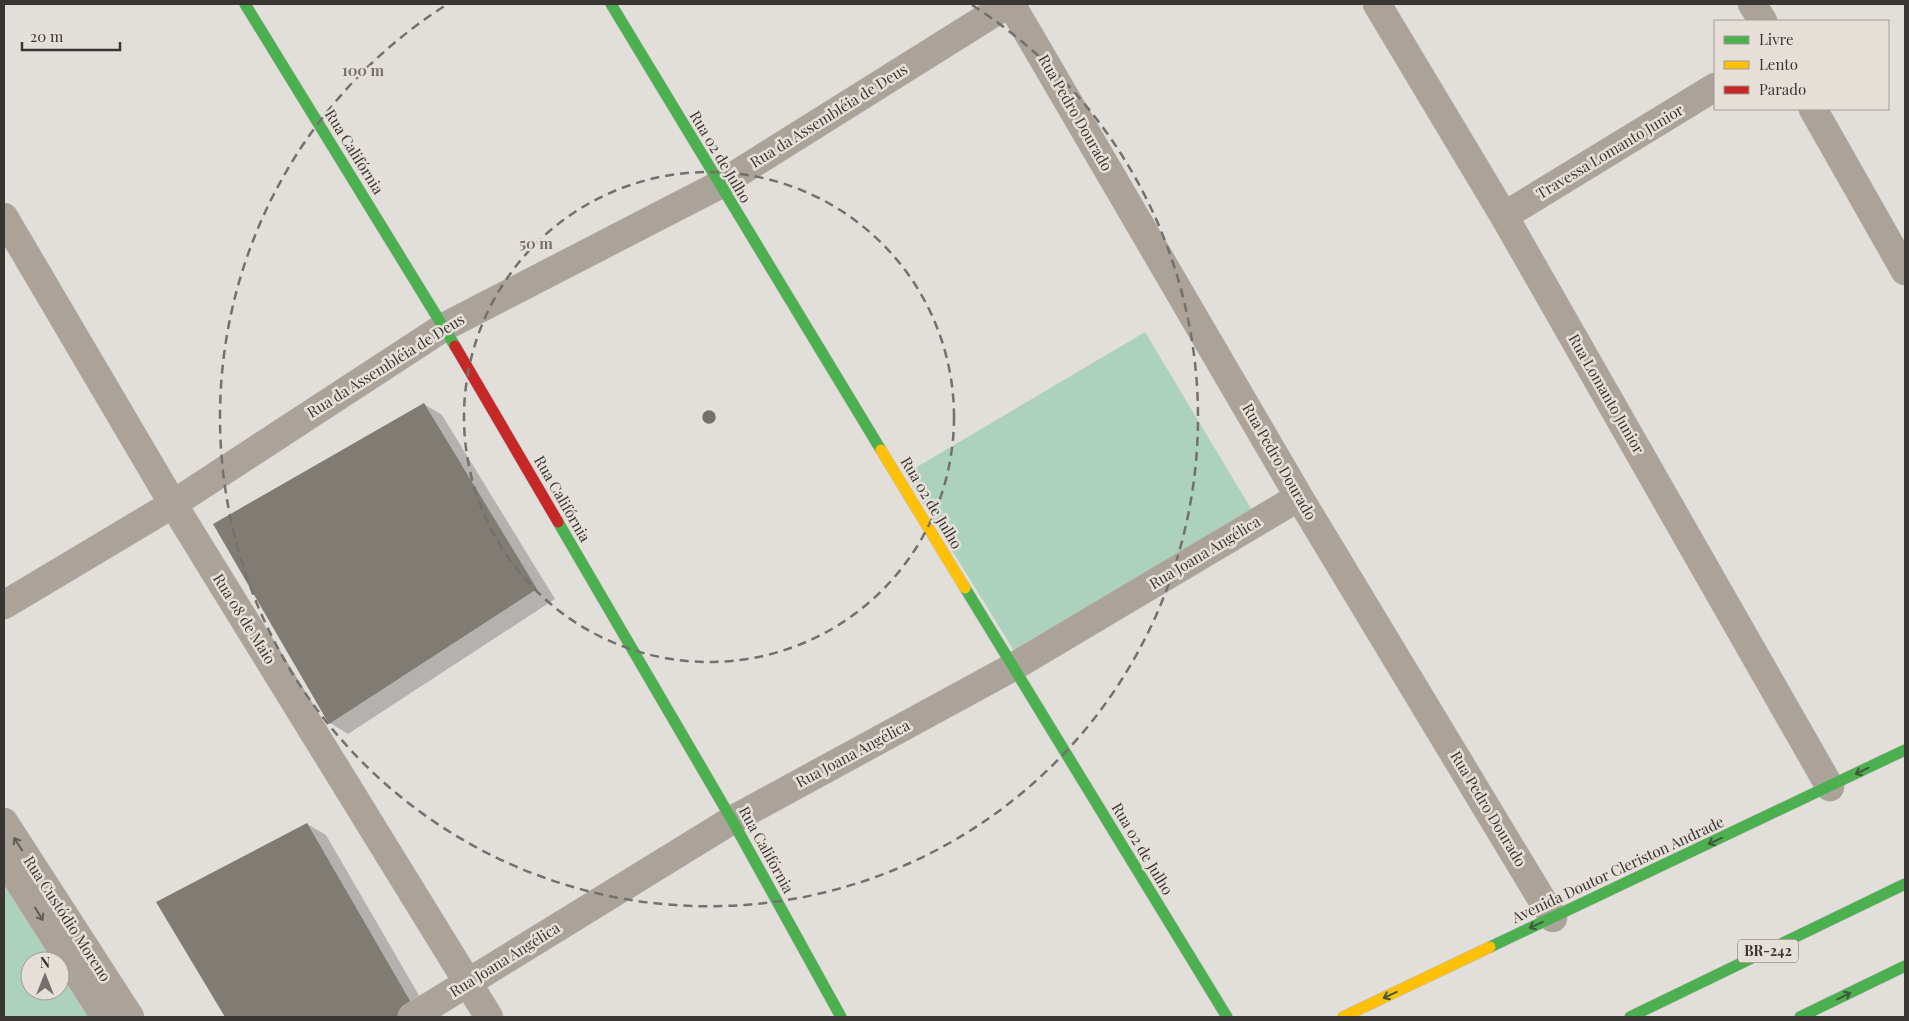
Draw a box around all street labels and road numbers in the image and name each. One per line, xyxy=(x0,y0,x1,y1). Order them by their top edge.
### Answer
street label: Rua Pedro Dourado xyxy=(1034,51,1117,174)
street label: Rua da Assembléia de Deus xyxy=(746,58,911,172)
street label: Travessa Lomanto Junior xyxy=(1532,99,1687,203)
street label: Rua Califórnia xyxy=(321,105,389,198)
street label: Rua 02 de Julho xyxy=(685,107,756,206)
street label: Rua da Assembléia de Deus xyxy=(303,308,468,422)
street label: Rua Lomanto Junior xyxy=(1564,330,1649,457)
street label: Rua Pedro Dourado xyxy=(1238,400,1321,523)
street label: Rua Califórnia xyxy=(530,452,596,546)
street label: Rua 02 de Julho xyxy=(896,453,967,552)
street label: Rua Joana Angélica xyxy=(1145,511,1264,593)
street label: Rua 08 de Maio xyxy=(209,569,281,667)
street label: Rua Joana Angélica xyxy=(792,714,913,792)
street label: Rua Pedro Dourado xyxy=(1446,747,1531,870)
street label: Rua 02 de Julho xyxy=(1107,799,1178,898)
street label: Rua Califórnia xyxy=(735,803,799,897)
street label: Avenida Doutor Cleriston Andrade xyxy=(1507,811,1727,928)
street label: Rua Custódio Moreno xyxy=(20,852,116,985)
street label: Rua Joana Angélica xyxy=(446,917,564,1001)
road number: BR-242 xyxy=(1738,939,1798,962)

